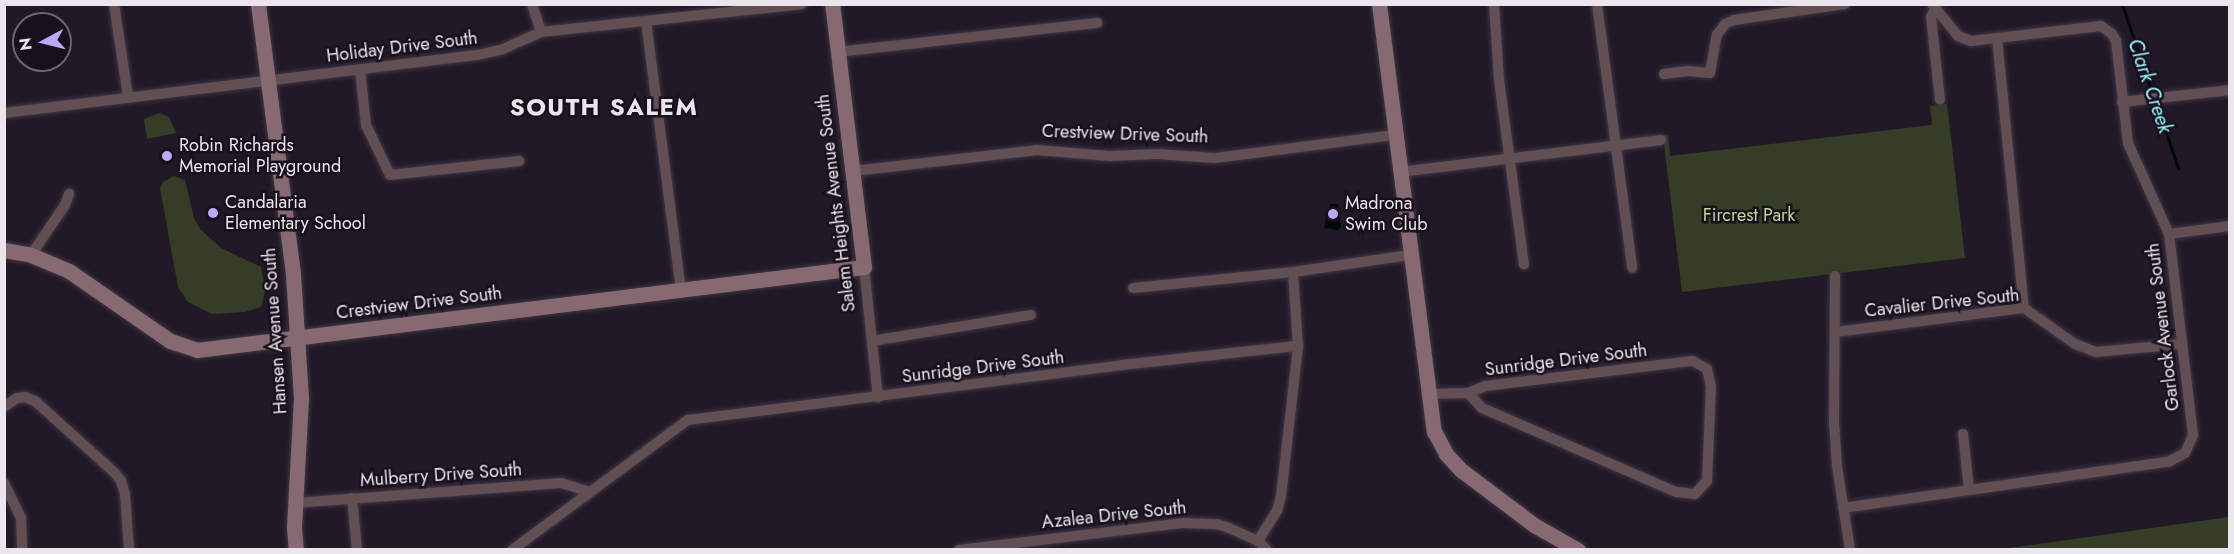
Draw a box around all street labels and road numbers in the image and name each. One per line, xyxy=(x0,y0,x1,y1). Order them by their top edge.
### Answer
street label: Holiday Drive South xyxy=(325,27,479,67)
street label: Salem Heights Avenue South xyxy=(812,93,860,313)
street label: Crestview Drive South xyxy=(1041,120,1209,148)
street label: Garlock Avenue South xyxy=(2142,242,2184,412)
street label: Hansen Avenue South xyxy=(258,247,292,415)
street label: Crestview Drive South xyxy=(335,282,503,324)
street label: Cavalier Drive South xyxy=(1864,284,2020,322)
street label: Sunridge Drive South xyxy=(1484,339,1648,381)
street label: Sunridge Drive South xyxy=(901,346,1065,388)
street label: Mulberry Drive South xyxy=(359,459,523,491)
street label: Azalea Drive South xyxy=(1041,497,1187,533)

